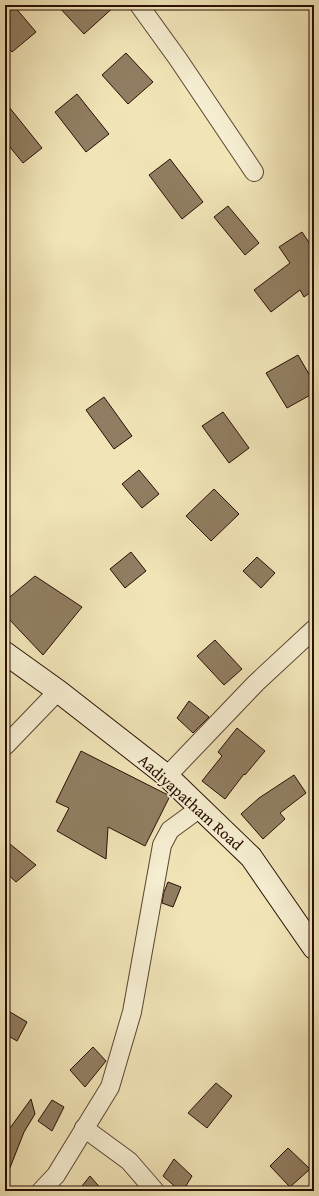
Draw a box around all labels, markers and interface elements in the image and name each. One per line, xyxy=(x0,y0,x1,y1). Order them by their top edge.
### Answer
street label: Aadiyapatham Road xyxy=(133,748,249,856)

